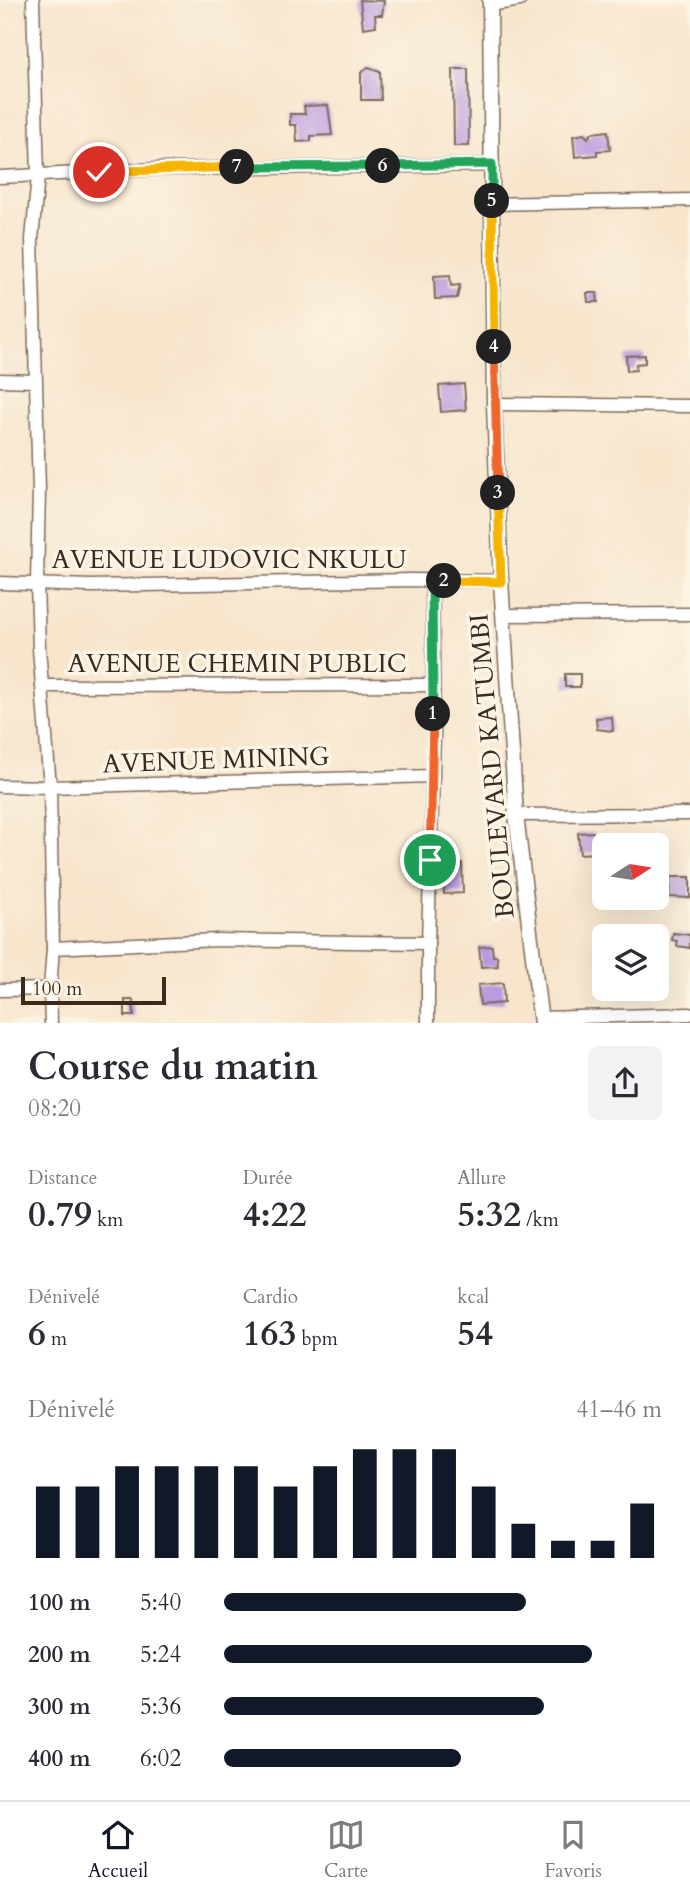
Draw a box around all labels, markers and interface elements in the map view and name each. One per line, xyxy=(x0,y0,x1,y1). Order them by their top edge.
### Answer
pin xyxy=(69,142,129,202)
pin: 6 xyxy=(366,148,400,184)
pin: 7 xyxy=(219,150,254,184)
text: 6 xyxy=(378,152,387,178)
icon: check xyxy=(80,153,118,191)
text: 7 xyxy=(232,153,241,179)
pin: 5 xyxy=(475,184,510,218)
text: 5 xyxy=(487,187,496,213)
pin: 4 xyxy=(476,330,512,364)
text: 4 xyxy=(489,333,498,359)
pin: 3 xyxy=(480,476,516,510)
text: 3 xyxy=(493,479,502,505)
street label: AVENUE LUDOVIC NKULU xyxy=(51,542,407,577)
pin: 2 xyxy=(426,564,462,598)
text: 2 xyxy=(439,567,448,593)
street label: BOULEVARD KATUMBI xyxy=(461,612,523,920)
street label: AVENUE CHEMIN PUBLIC xyxy=(67,646,407,681)
pin: 1 xyxy=(416,696,450,732)
text: 1 xyxy=(428,700,437,726)
street label: AVENUE MINING xyxy=(102,739,330,781)
pin xyxy=(400,830,460,890)
north arrow xyxy=(592,833,668,910)
map controls xyxy=(592,833,669,1001)
icon: arrive xyxy=(411,841,449,879)
button: layers xyxy=(592,924,669,1001)
scale bar xyxy=(21,974,166,1006)
text: 100 m xyxy=(32,976,82,1002)
text: Course du matin xyxy=(28,1041,318,1093)
button: share xyxy=(588,1046,662,1120)
text: 08:20 xyxy=(28,1093,81,1124)
text: Distance xyxy=(28,1165,97,1191)
text: Durée xyxy=(243,1165,293,1191)
text: Allure xyxy=(457,1165,507,1191)
text: 0.79 xyxy=(28,1191,92,1239)
text: 4:22 xyxy=(243,1191,307,1239)
text: 5:32 xyxy=(457,1191,521,1239)
text: km xyxy=(92,1207,123,1233)
text: /km xyxy=(521,1207,559,1233)
text: Dénivelé xyxy=(28,1284,100,1310)
text: Cardio xyxy=(243,1284,298,1310)
text: kcal xyxy=(457,1284,489,1310)
text: 6 xyxy=(28,1310,46,1358)
text: 163 xyxy=(243,1310,296,1358)
text: 54 xyxy=(457,1310,493,1358)
text: m xyxy=(46,1326,67,1352)
text: bpm xyxy=(296,1326,338,1352)
text: Dénivelé xyxy=(28,1394,115,1425)
text: 41–46 m xyxy=(577,1394,662,1425)
text: 100 m xyxy=(28,1587,91,1618)
text: 5:40 xyxy=(140,1587,181,1618)
text: 200 m xyxy=(28,1639,91,1670)
text: 5:24 xyxy=(140,1639,181,1670)
text: 300 m xyxy=(28,1691,91,1722)
text: 5:36 xyxy=(140,1691,181,1722)
text: 400 m xyxy=(28,1743,91,1774)
text: 6:02 xyxy=(140,1743,181,1774)
tab: Accueil xyxy=(88,1816,148,1884)
tab: Carte xyxy=(324,1816,368,1884)
tab: Favoris xyxy=(544,1816,602,1884)

